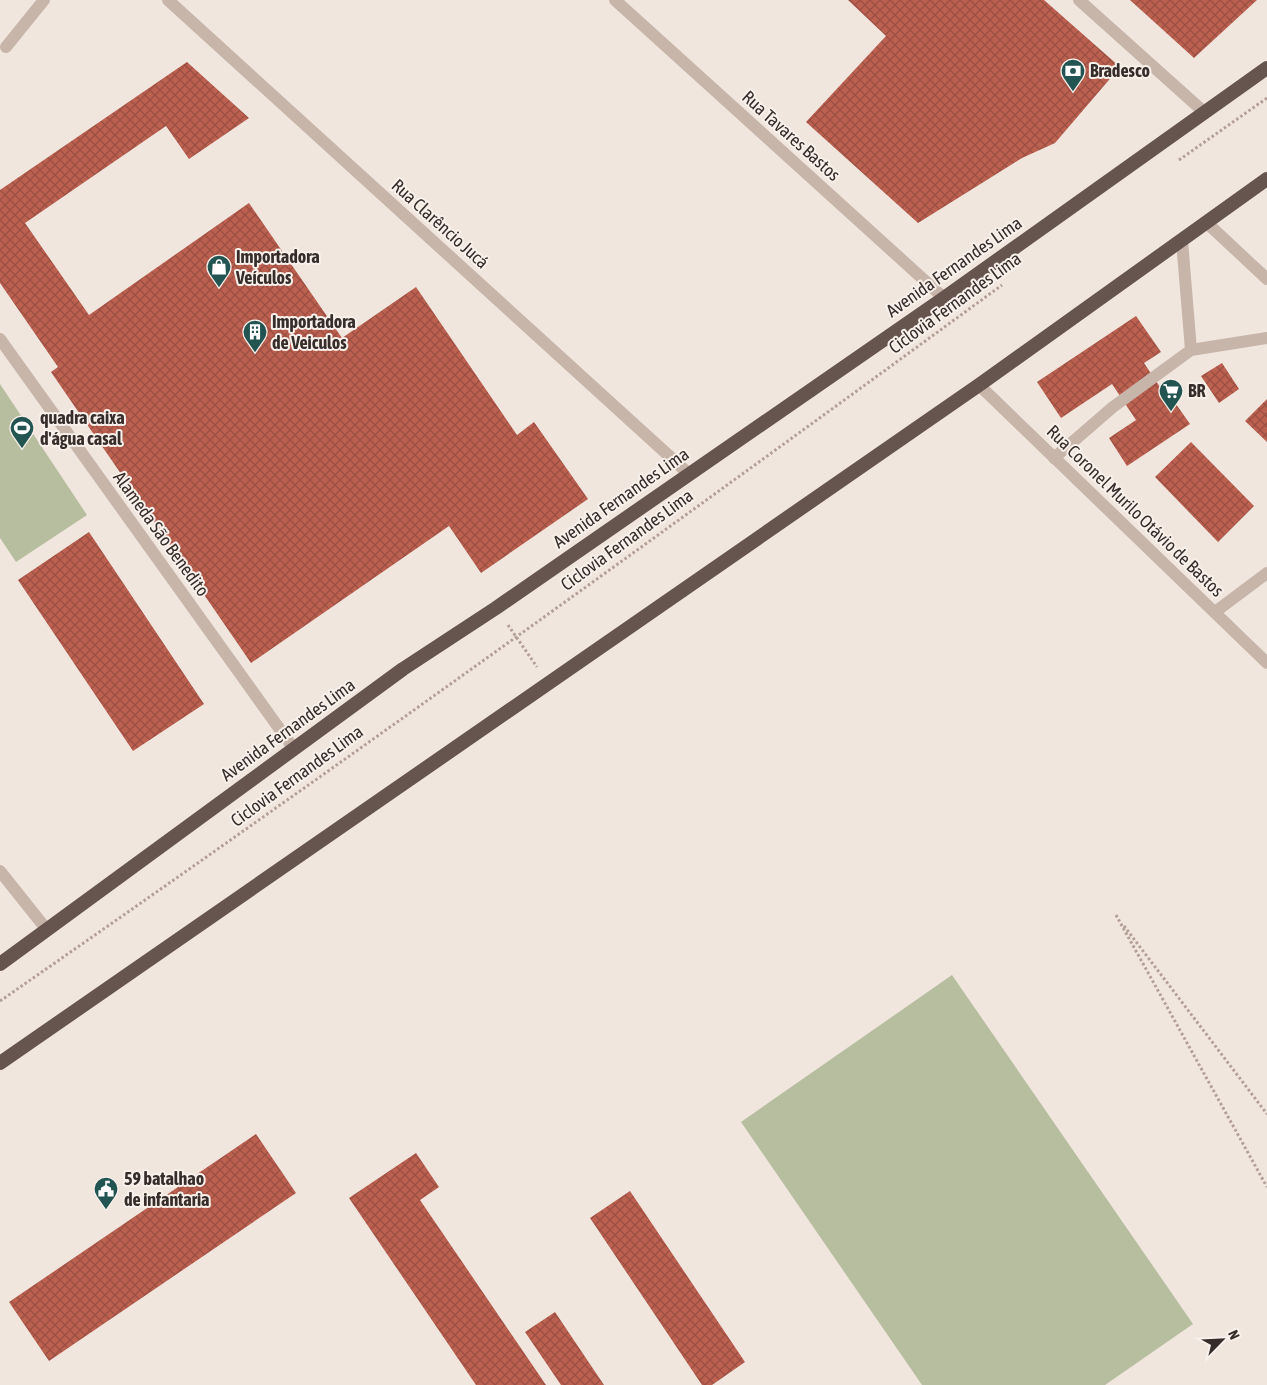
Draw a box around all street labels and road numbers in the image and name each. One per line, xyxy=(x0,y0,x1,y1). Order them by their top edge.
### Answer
street label: Rua Tavares Bastos xyxy=(738,86,845,185)
street label: Rua Clarêncio Jucá xyxy=(388,175,493,273)
street label: Avenida Fernandes Lima xyxy=(882,212,1026,321)
street label: Ciclovia Fernandes Lima xyxy=(884,248,1025,358)
street label: Rua Coronel Murilo Otávio de Bastos xyxy=(1043,421,1228,601)
street label: Avenida Fernandes Lima xyxy=(549,443,693,552)
street label: Alameda São Benedito xyxy=(109,467,214,600)
street label: Ciclovia Fernandes Lima xyxy=(556,485,697,595)
street label: Avenida Fernandes Lima xyxy=(217,674,359,785)
street label: Ciclovia Fernandes Lima xyxy=(226,721,367,831)

